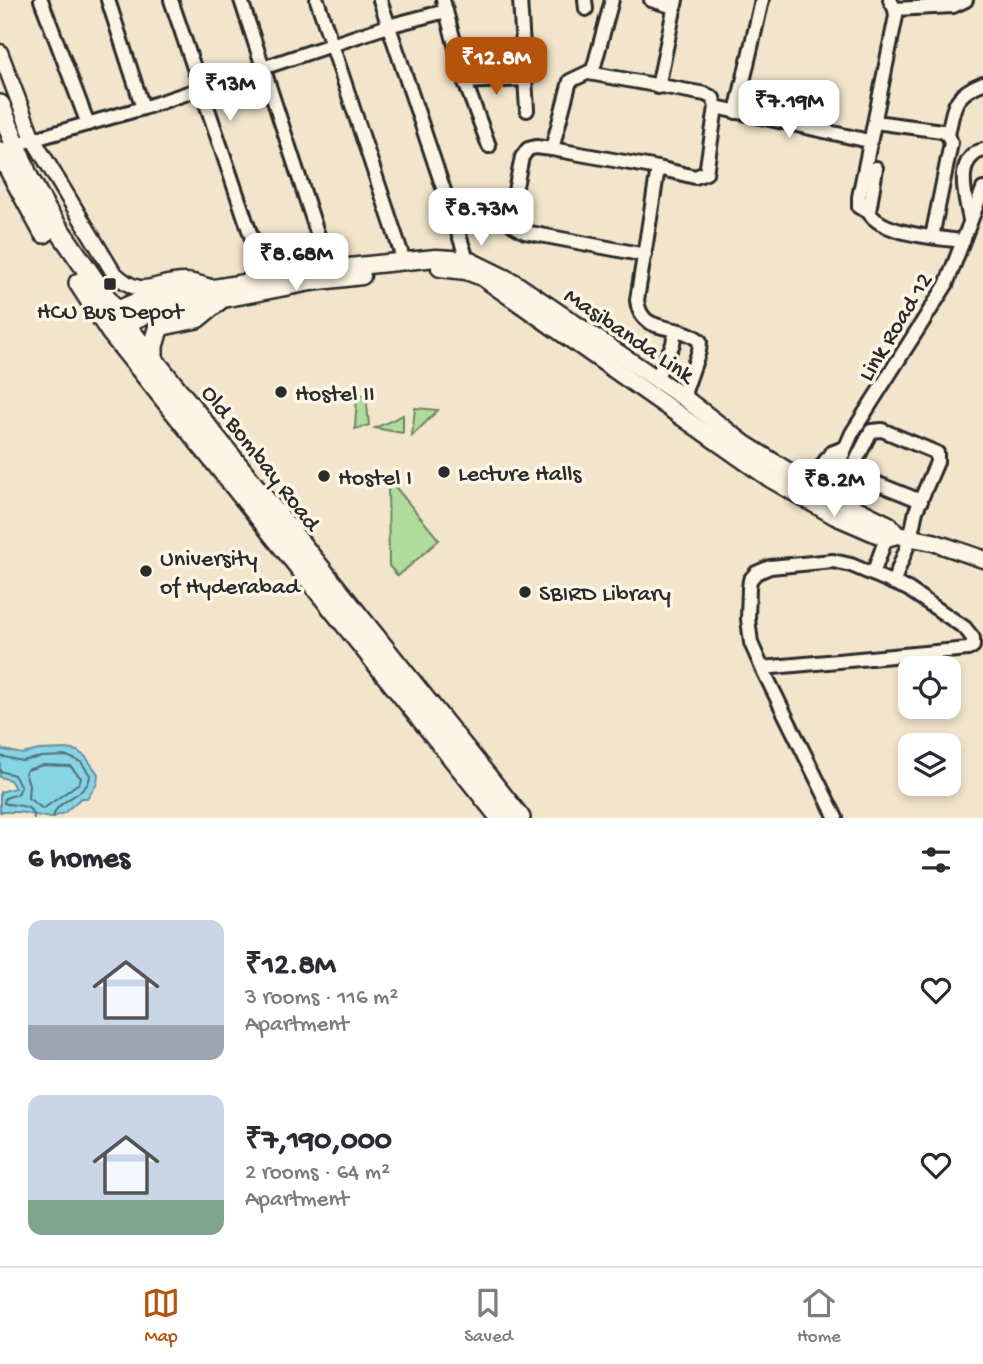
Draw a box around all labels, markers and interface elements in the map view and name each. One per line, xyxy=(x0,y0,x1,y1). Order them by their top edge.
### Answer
pin: ₹12.8M xyxy=(439,38,553,97)
text: ₹12.8M xyxy=(461,46,531,73)
pin: ₹13M xyxy=(189,64,271,123)
text: ₹13M xyxy=(205,72,255,99)
pin: ₹7.19M xyxy=(732,80,846,140)
text: ₹7.19M xyxy=(754,89,824,116)
pin: ₹8.73M xyxy=(424,188,538,248)
text: ₹8.73M xyxy=(445,197,517,224)
pin: ₹8.68M xyxy=(239,233,353,293)
text: ₹8.68M xyxy=(259,242,333,269)
street label: Link Road 12 xyxy=(853,268,941,387)
marker: HCU Bus Depot xyxy=(102,276,118,292)
street label: Masibanda Link xyxy=(558,283,700,392)
place label: HCU Bus Depot xyxy=(37,299,185,328)
street label: Old Bombay Road xyxy=(193,380,326,539)
place label: Hostel II xyxy=(295,381,375,410)
marker: Hostel II xyxy=(273,384,289,400)
pin: ₹8.2M xyxy=(785,460,883,519)
place label: Lecture Halls xyxy=(458,461,583,490)
marker: Lecture Halls xyxy=(436,464,452,480)
place label: Hostel I xyxy=(338,465,412,494)
marker: Hostel I xyxy=(316,468,332,484)
text: ₹8.2M xyxy=(804,468,864,495)
place label: University of Hyderabad xyxy=(160,546,301,603)
marker: University of Hyderabad xyxy=(138,563,154,579)
place label: SBIRD Library xyxy=(539,581,671,610)
marker: SBIRD Library xyxy=(517,584,533,600)
map controls xyxy=(898,656,961,796)
button: locate xyxy=(898,656,961,719)
button: layers xyxy=(898,733,961,796)
icon: filters xyxy=(917,841,955,879)
text: 6 homes xyxy=(28,843,130,878)
icon: home xyxy=(84,948,168,1032)
text: ₹12.8M xyxy=(245,950,336,985)
icon: heart xyxy=(917,971,955,1009)
text: 3 rooms · 116 m² xyxy=(245,985,398,1012)
text: Apartment xyxy=(245,1012,349,1039)
icon: home xyxy=(84,1123,168,1207)
text: ₹7,190,000 xyxy=(245,1125,392,1160)
icon: heart xyxy=(917,1146,955,1184)
text: 2 rooms · 64 m² xyxy=(245,1160,390,1187)
text: Apartment xyxy=(245,1187,349,1214)
tab: Map xyxy=(142,1284,180,1349)
tab: Saved xyxy=(464,1284,513,1349)
tab: Home xyxy=(797,1284,841,1349)

